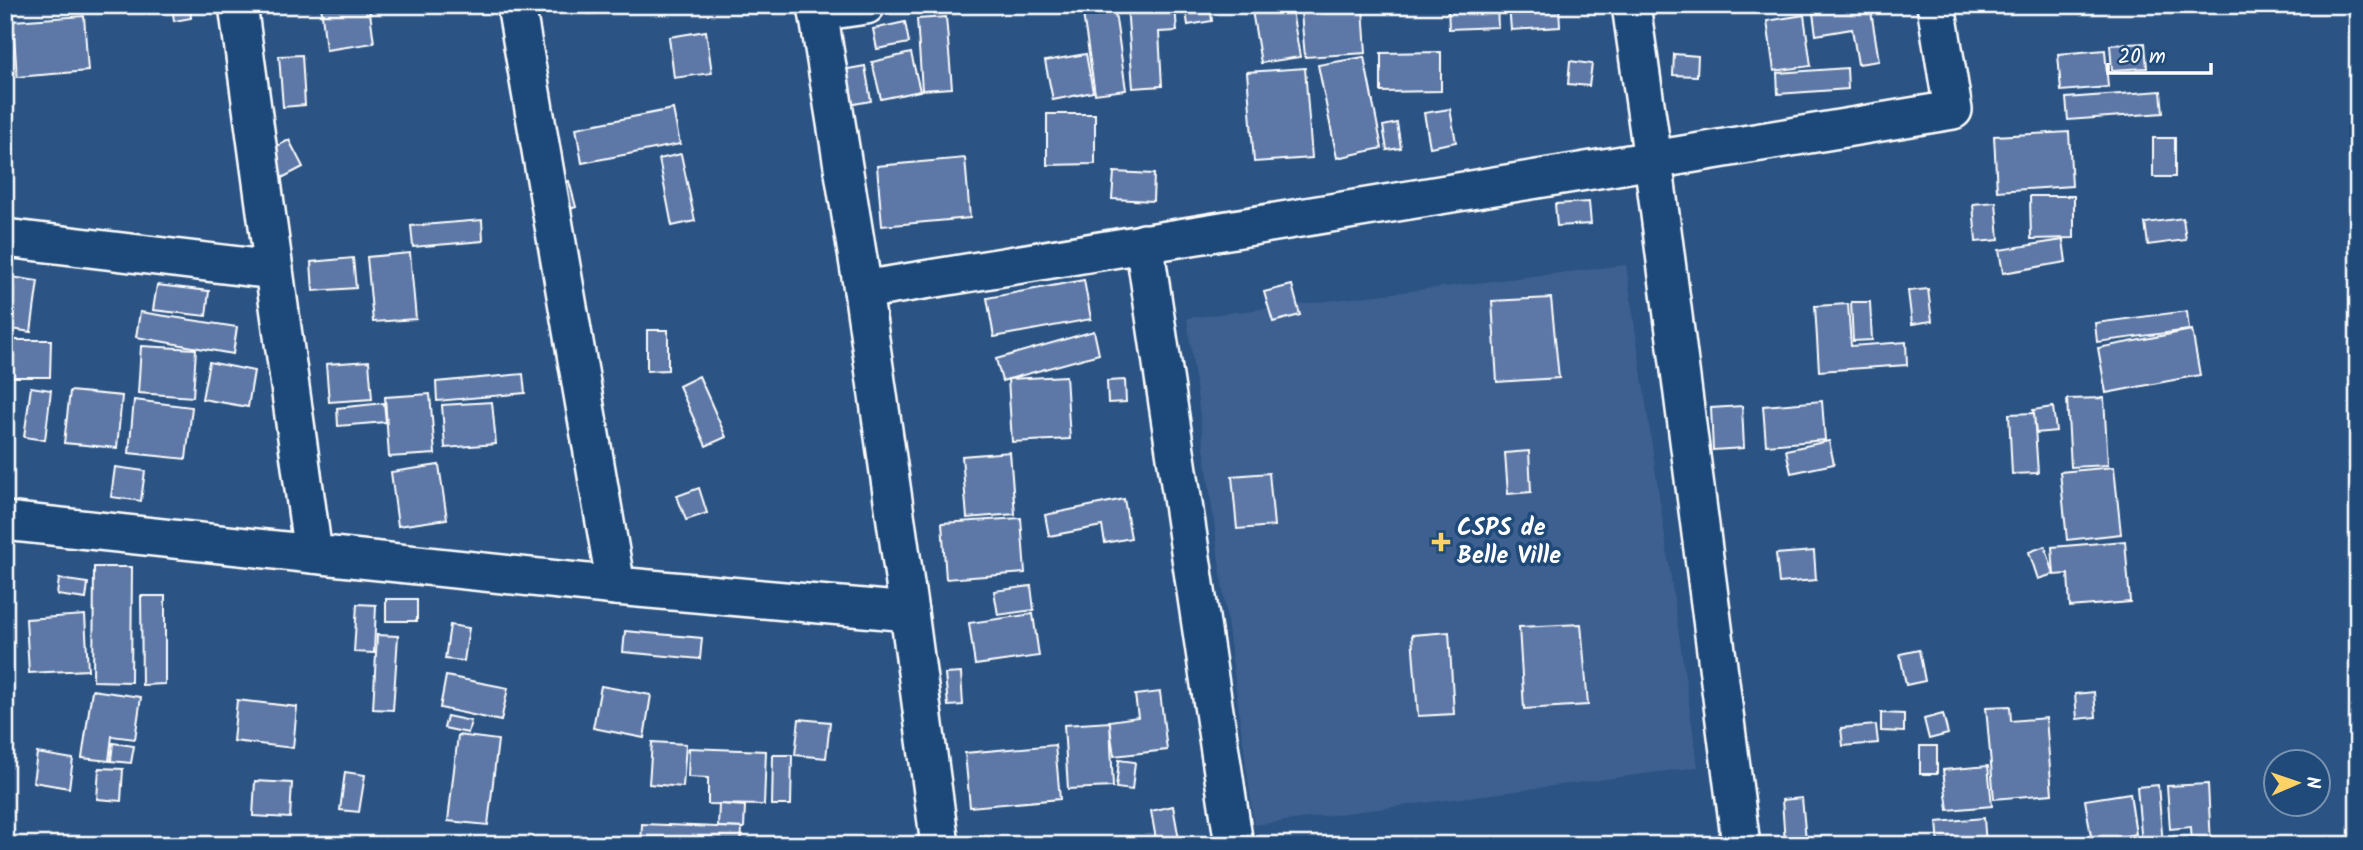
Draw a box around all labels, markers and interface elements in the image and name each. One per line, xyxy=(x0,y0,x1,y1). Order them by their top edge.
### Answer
scale bar xyxy=(2108,32,2211,76)
text: 20 m xyxy=(2118,41,2166,74)
place label: CSPS de Belle Ville xyxy=(1457,509,1561,576)
marker: CSPS de Belle Ville xyxy=(1431,532,1451,552)
north arrow xyxy=(2262,748,2332,818)
text: N xyxy=(2297,776,2327,789)

